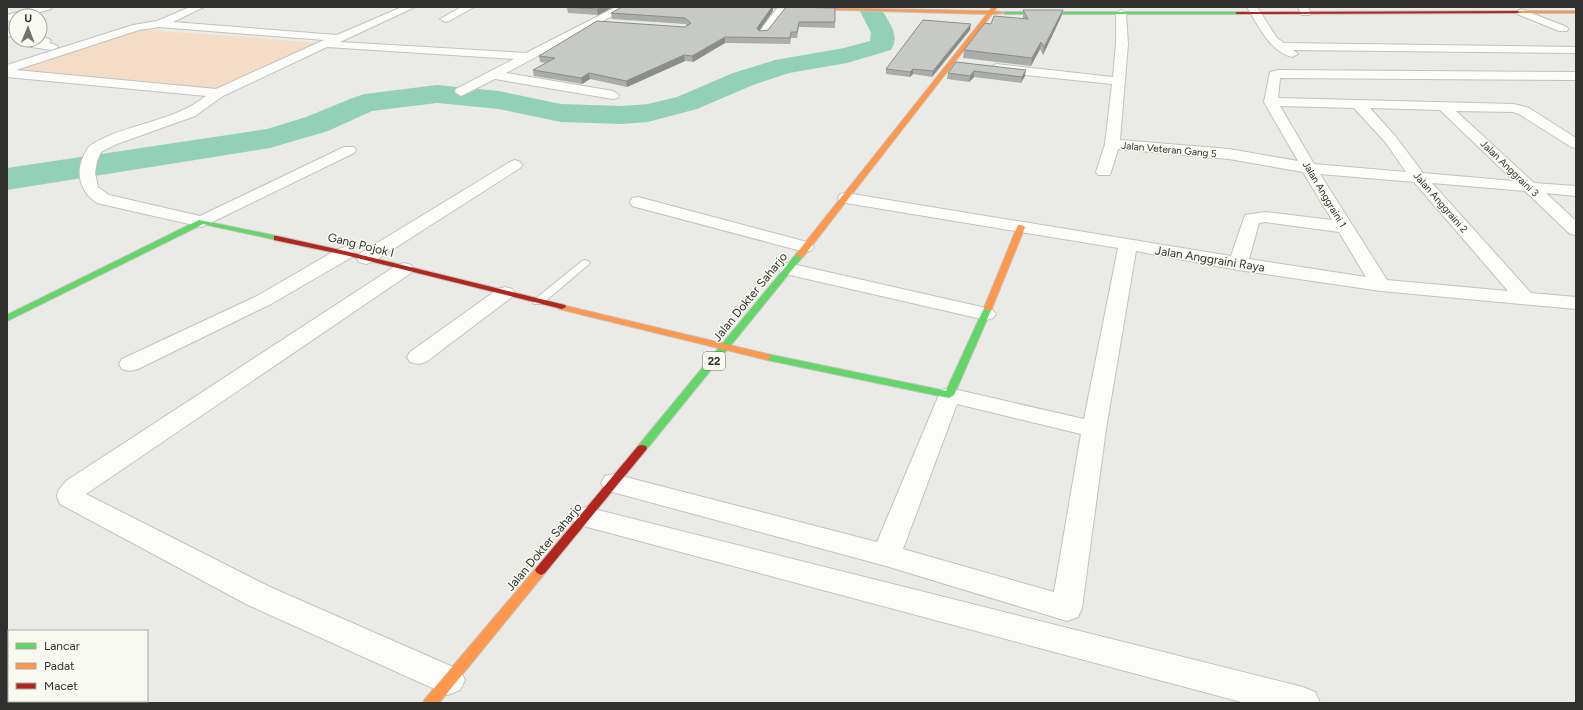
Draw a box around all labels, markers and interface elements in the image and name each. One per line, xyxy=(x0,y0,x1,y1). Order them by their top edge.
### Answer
north arrow xyxy=(8,8,48,48)
text: U xyxy=(24,12,32,25)
street label: Jalan Anggraini 3 xyxy=(1478,137,1542,200)
street label: Jalan Veteran Gang 5 xyxy=(1121,139,1217,160)
street label: Jalan Anggraini 1 xyxy=(1300,159,1349,230)
street label: Jalan Anggraini 2 xyxy=(1411,169,1471,235)
street label: Gang Pojok I xyxy=(326,230,396,260)
street label: Jalan Anggraini Raya xyxy=(1154,243,1266,275)
street label: Jalan Dokter Saharjo xyxy=(710,250,790,344)
road number: 22 xyxy=(703,352,725,370)
street label: Jalan Dokter Saharjo xyxy=(503,500,585,594)
legend xyxy=(8,630,148,702)
text: Lancar xyxy=(44,639,80,653)
text: Padat xyxy=(44,659,75,673)
text: Macet xyxy=(44,679,78,693)

